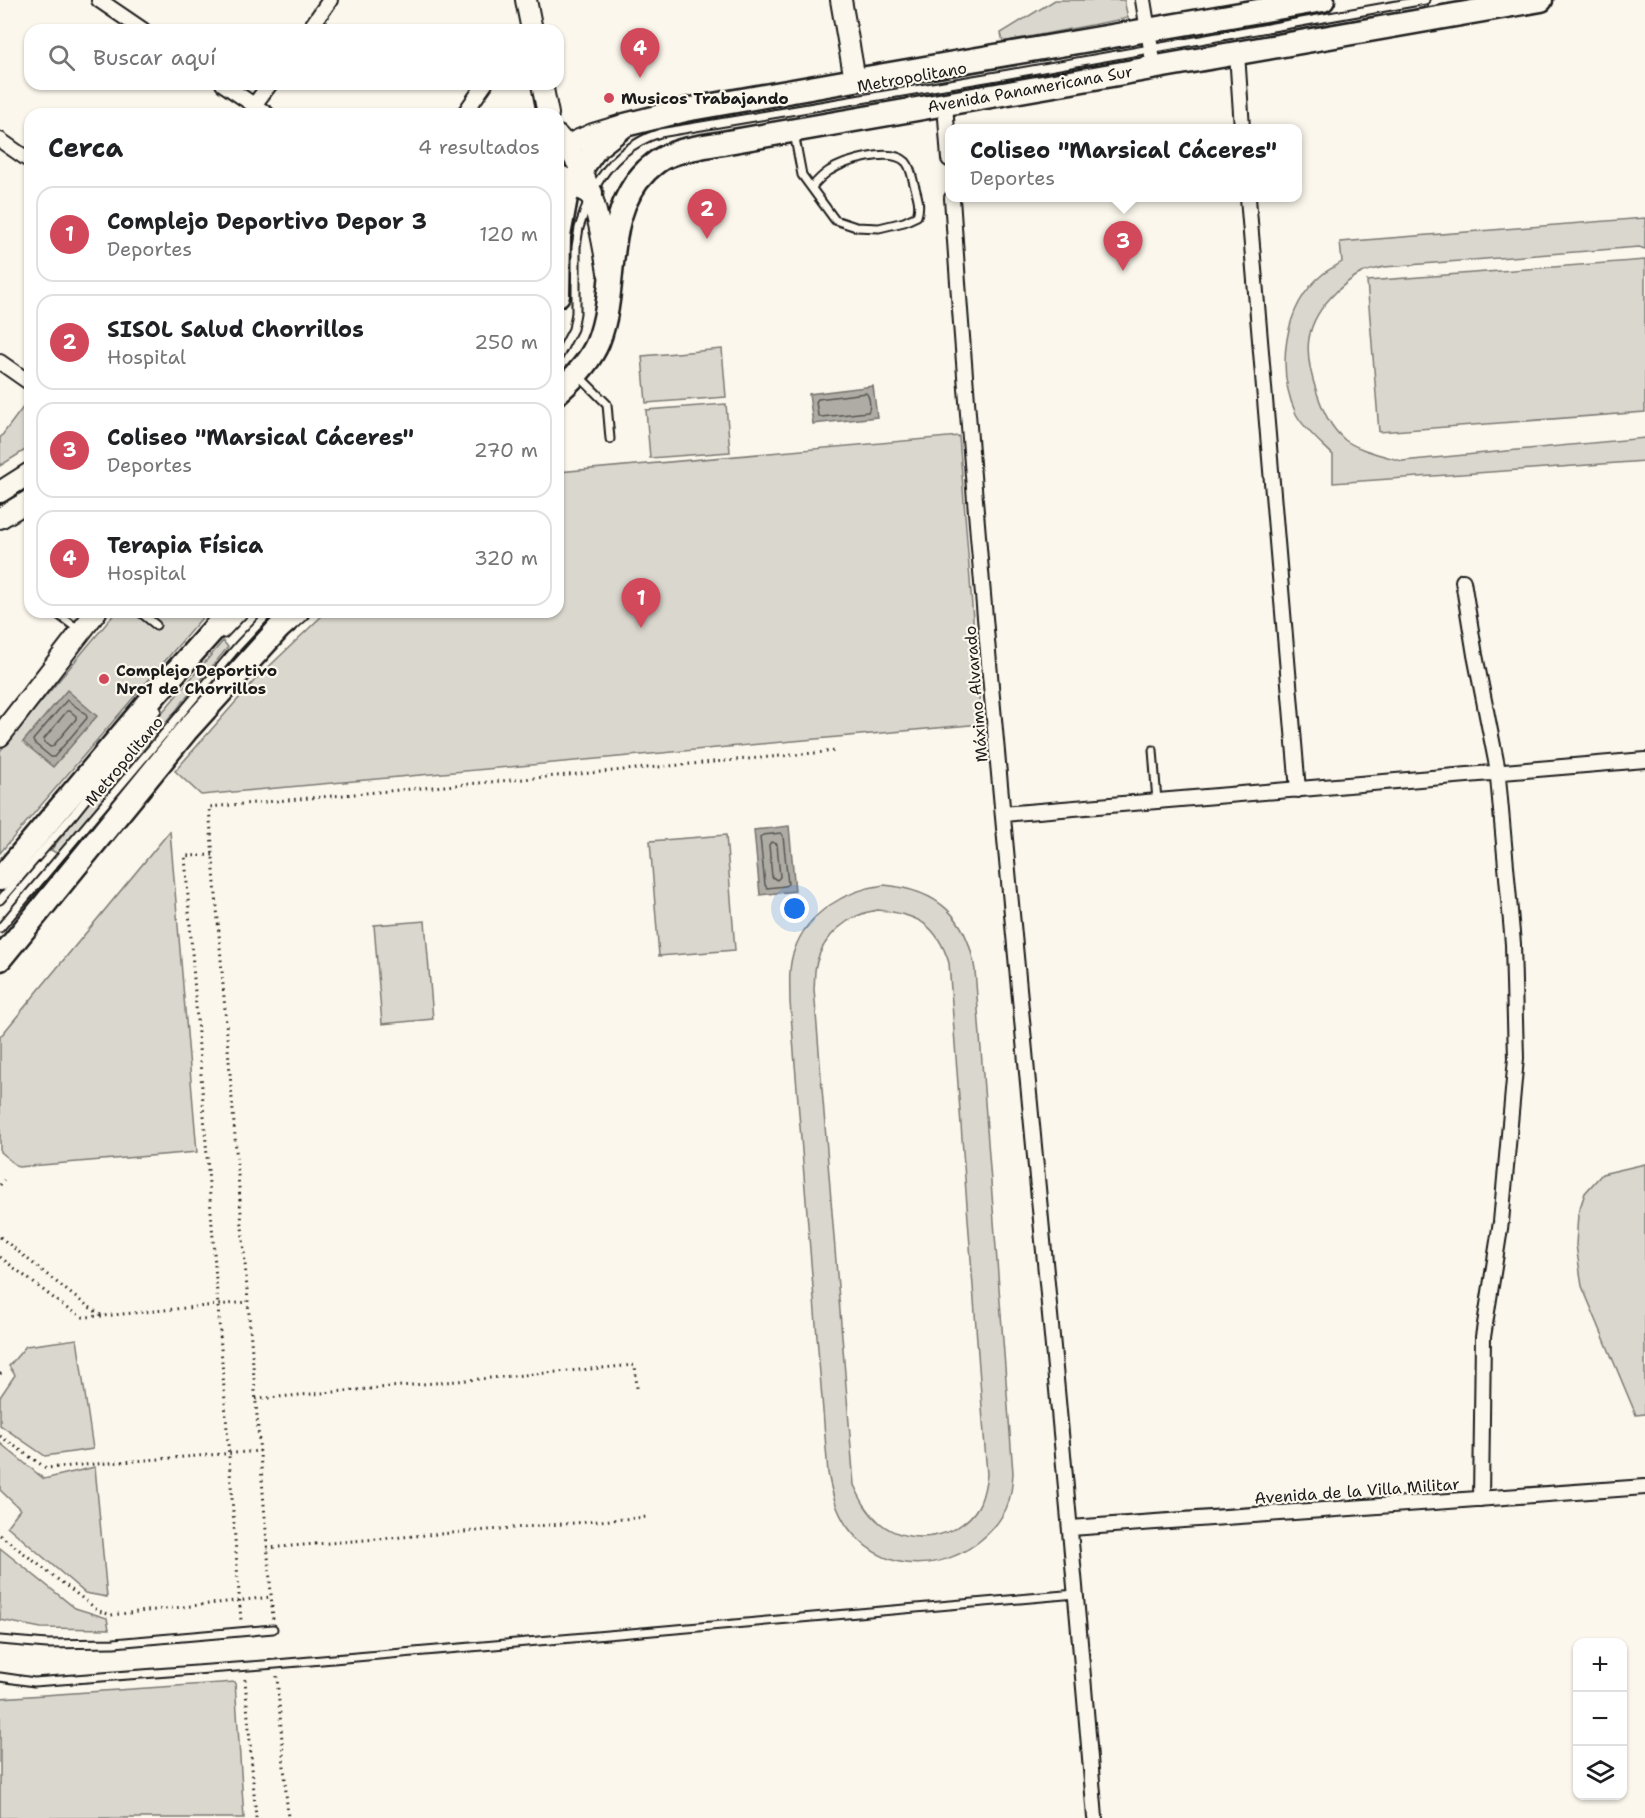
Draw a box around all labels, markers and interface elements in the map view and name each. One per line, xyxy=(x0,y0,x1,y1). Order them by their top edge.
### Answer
search box xyxy=(24,24,564,90)
pin: 4 xyxy=(620,28,660,78)
icon: search xyxy=(45,41,78,74)
text: Buscar aquí xyxy=(93,43,216,72)
street label: Metropolitano xyxy=(856,57,968,97)
street label: Avenida Panamericana Sur xyxy=(926,61,1134,117)
place label: Musicos Trabajando xyxy=(621,88,789,109)
marker: Musicos Trabajando xyxy=(602,91,616,105)
popup xyxy=(945,124,1302,202)
text: Cerca xyxy=(48,130,123,165)
text: 4 resultados xyxy=(418,134,540,160)
text: Coliseo "Marsical Cáceres" xyxy=(970,136,1277,165)
text: Deportes xyxy=(970,165,1055,191)
pin: 2 xyxy=(688,190,726,239)
text: Complejo Deportivo Depor 3 xyxy=(107,207,427,236)
text: 1 xyxy=(65,221,74,247)
text: 120 m xyxy=(479,221,538,247)
pin: 3 xyxy=(1104,222,1142,271)
text: Deportes xyxy=(107,236,192,262)
text: SISOL Salud Chorrillos xyxy=(107,315,364,344)
text: 2 xyxy=(63,329,77,355)
text: 250 m xyxy=(474,329,538,355)
text: Hospital xyxy=(107,344,186,370)
text: Coliseo "Marsical Cáceres" xyxy=(107,423,414,452)
text: 3 xyxy=(63,437,77,463)
text: 270 m xyxy=(474,437,538,463)
text: Deportes xyxy=(107,452,192,478)
text: Terapia Física xyxy=(107,531,263,560)
text: 4 xyxy=(63,545,77,571)
text: 320 m xyxy=(474,545,538,571)
text: Hospital xyxy=(107,560,186,586)
pin: 1 xyxy=(622,578,660,628)
street label: Máximo Alvarado xyxy=(960,625,992,763)
place label: Complejo Deportivo Nro1 de Chorrillos xyxy=(116,660,277,699)
marker: Complejo Deportivo Nro1 de Chorrillos xyxy=(97,672,111,686)
street label: Metropolitano xyxy=(80,712,168,810)
your location xyxy=(780,894,809,923)
street label: Avenida de la Villa Militar xyxy=(1254,1473,1460,1509)
map controls xyxy=(1573,1638,1627,1800)
button: + xyxy=(1573,1638,1627,1692)
button: − xyxy=(1573,1692,1627,1746)
button: layers xyxy=(1573,1746,1627,1800)

